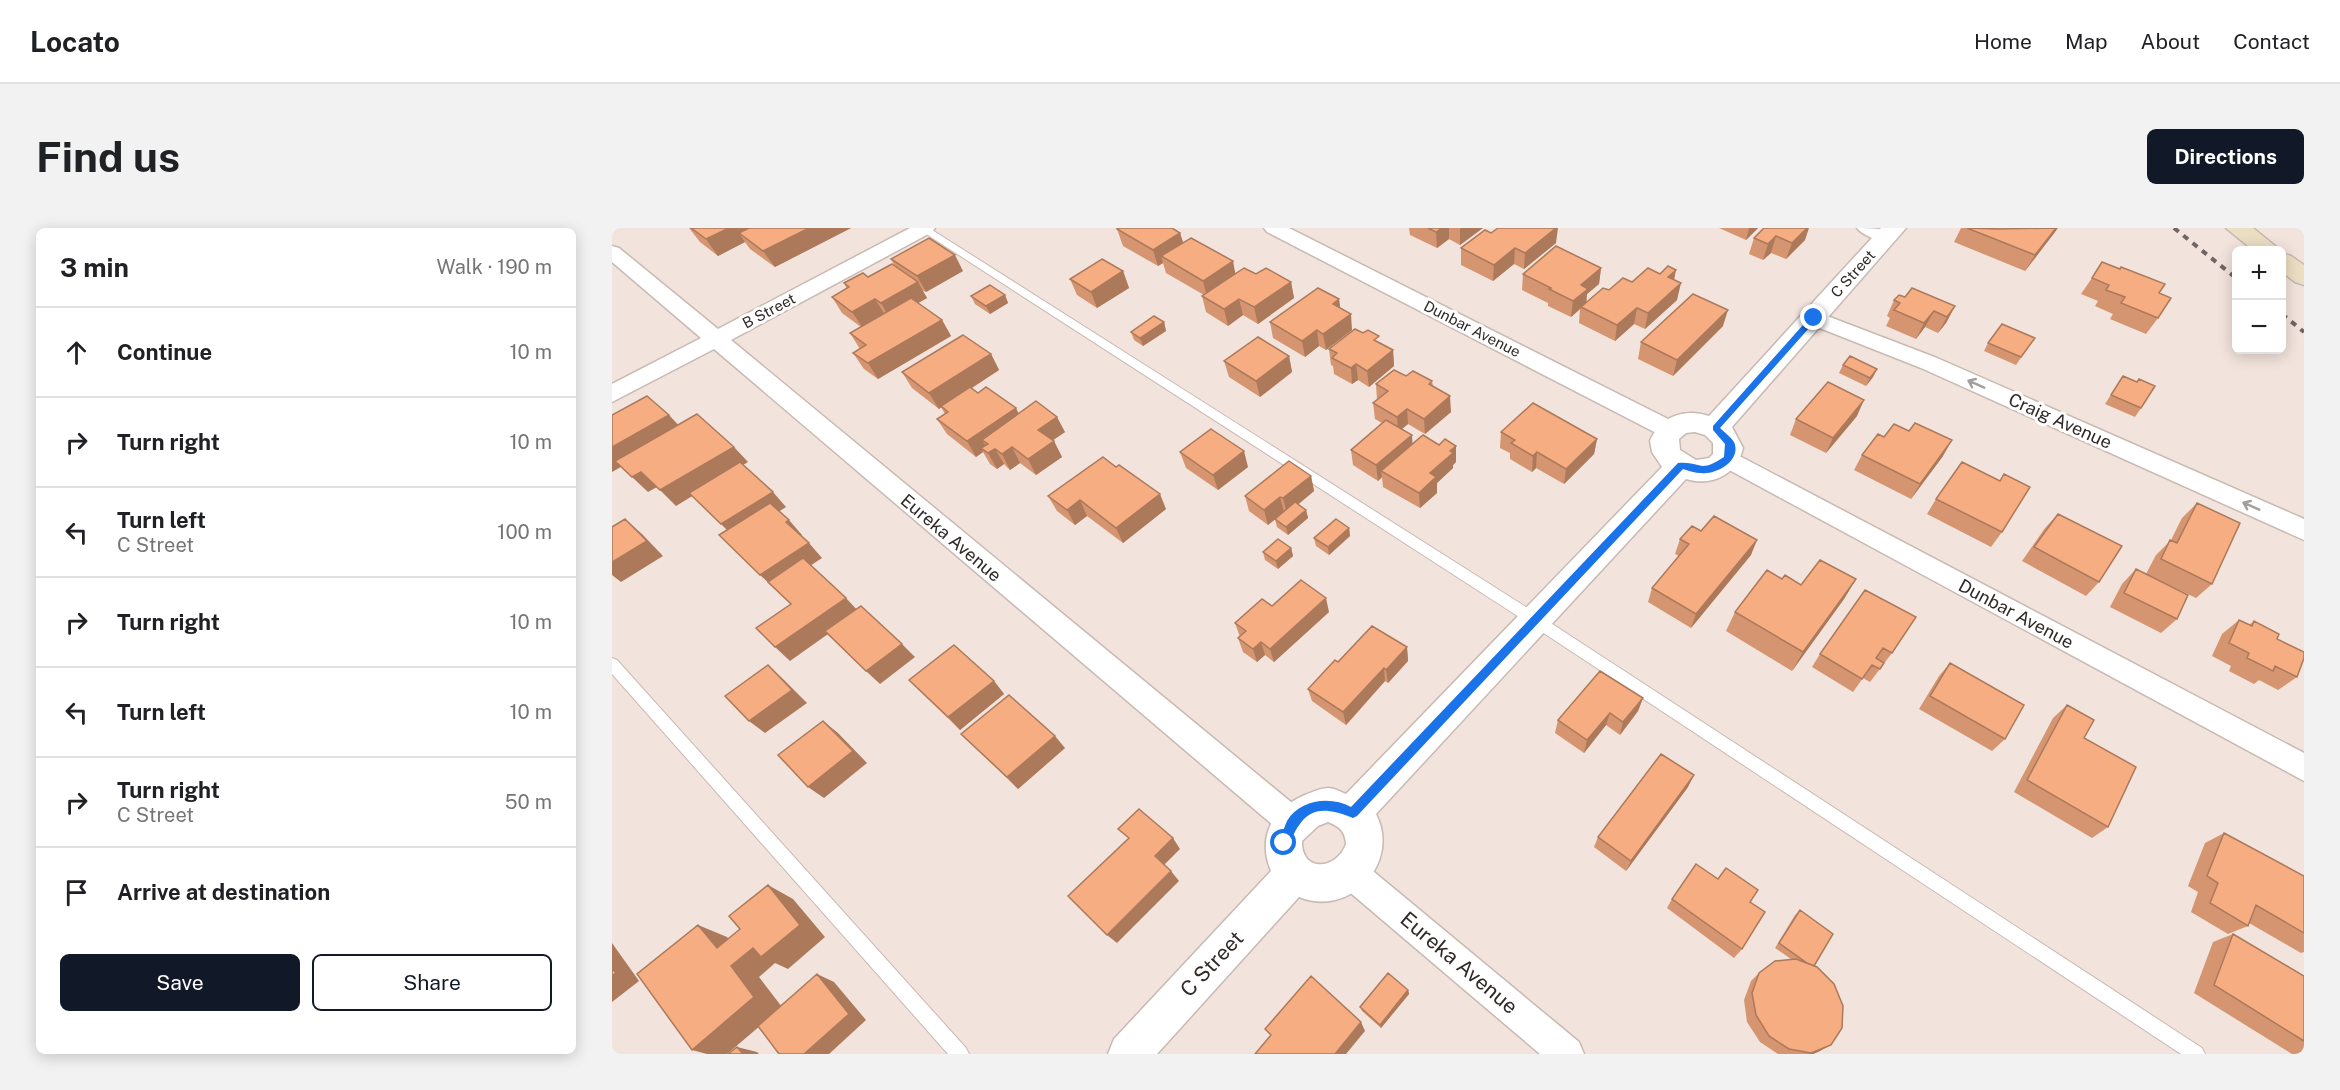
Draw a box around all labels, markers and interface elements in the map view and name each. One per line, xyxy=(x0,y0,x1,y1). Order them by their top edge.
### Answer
text: Locato xyxy=(30,25,120,58)
text: Home xyxy=(1974,29,2032,54)
text: Map xyxy=(2065,29,2108,54)
text: About xyxy=(2141,29,2200,54)
text: Contact xyxy=(2233,29,2310,54)
button: Directions xyxy=(2147,129,2304,184)
text: Find us xyxy=(36,132,180,181)
street label: C Street xyxy=(1827,246,1878,301)
map controls xyxy=(2232,246,2286,354)
button: + xyxy=(2232,246,2286,300)
text: 3 min xyxy=(60,252,129,283)
text: Walk · 190 m xyxy=(436,255,552,279)
street label: B Street xyxy=(739,289,798,332)
street label: Dunbar Avenue xyxy=(1421,297,1523,360)
button: − xyxy=(2232,300,2286,354)
route end xyxy=(1800,304,1826,330)
icon: ahead xyxy=(60,336,93,369)
text: Continue xyxy=(117,339,212,365)
text: 10 m xyxy=(509,340,552,364)
one-way arrow xyxy=(1968,378,1986,389)
street label: Craig Avenue xyxy=(2005,388,2115,453)
icon: right xyxy=(60,426,93,459)
text: Turn right xyxy=(117,429,220,455)
text: 10 m xyxy=(509,430,552,454)
street label: Eureka Avenue xyxy=(897,489,1006,586)
one-way arrow xyxy=(2242,500,2260,511)
text: Turn left xyxy=(117,507,206,533)
icon: left xyxy=(60,516,93,549)
text: 100 m xyxy=(497,520,552,544)
text: C Street xyxy=(117,533,194,557)
street label: Dunbar Avenue xyxy=(1955,574,2077,653)
icon: right xyxy=(60,606,93,639)
text: Turn right xyxy=(117,609,220,635)
text: 10 m xyxy=(509,610,552,634)
icon: left xyxy=(60,696,93,729)
text: Turn left xyxy=(117,699,206,725)
text: 10 m xyxy=(509,700,552,724)
text: Turn right xyxy=(117,777,220,803)
icon: right xyxy=(60,786,93,819)
text: 50 m xyxy=(505,790,552,814)
text: C Street xyxy=(117,803,194,827)
route start xyxy=(1270,829,1296,855)
icon: arrive xyxy=(60,876,93,909)
text: Arrive at destination xyxy=(117,879,330,905)
street label: Eureka Avenue xyxy=(1396,906,1523,1019)
street label: C Street xyxy=(1175,926,1248,1002)
button: Save xyxy=(60,954,300,1011)
button: Share xyxy=(312,954,552,1011)

